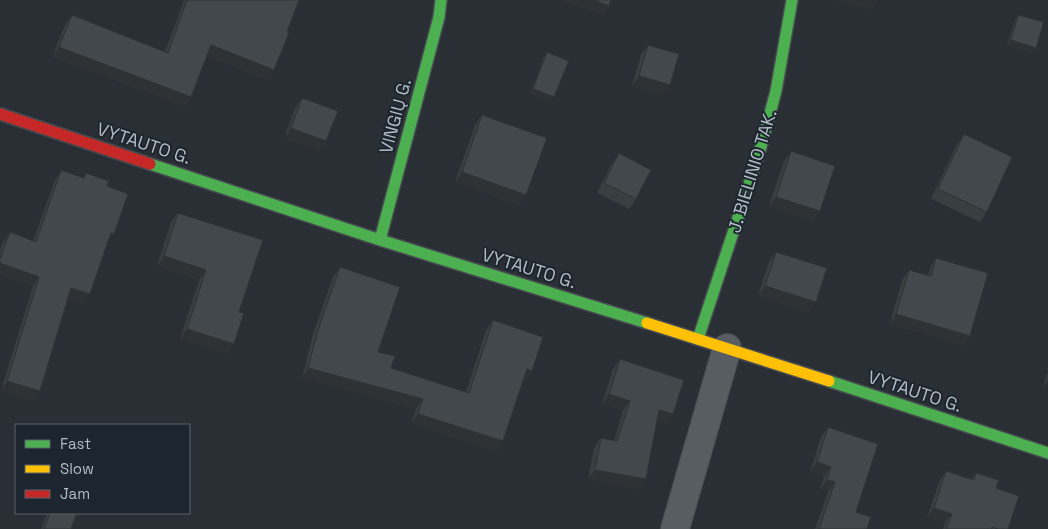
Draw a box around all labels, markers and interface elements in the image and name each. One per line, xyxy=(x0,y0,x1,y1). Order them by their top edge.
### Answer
street label: VINGIŲ G. xyxy=(374,76,416,156)
street label: J. BIELINIO TAK. xyxy=(722,107,782,235)
street label: VYTAUTO G. xyxy=(94,117,194,169)
street label: VYTAUTO G. xyxy=(479,243,579,293)
street label: VYTAUTO G. xyxy=(865,365,965,417)
legend xyxy=(15,424,190,514)
text: Fast xyxy=(60,434,91,453)
text: Slow xyxy=(60,459,94,478)
text: Jam xyxy=(60,484,90,503)

